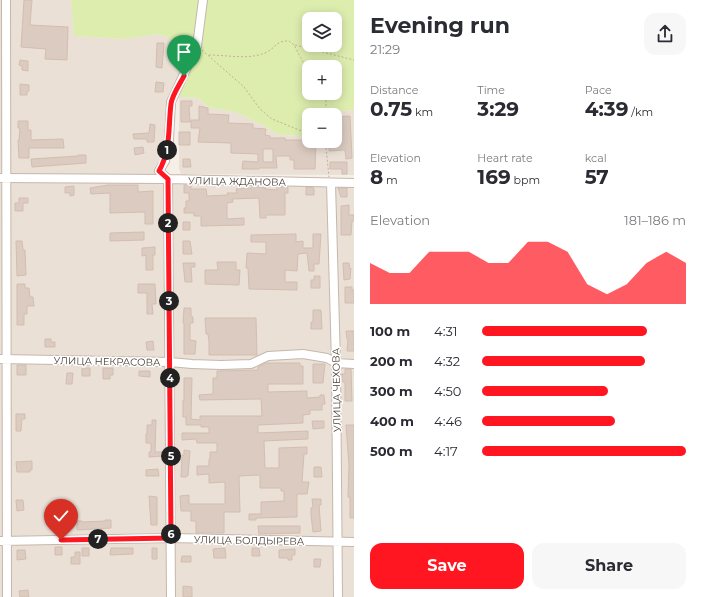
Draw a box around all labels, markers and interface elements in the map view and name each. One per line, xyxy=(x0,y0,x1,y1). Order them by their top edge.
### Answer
map controls xyxy=(302,12,342,148)
button: layers xyxy=(302,12,342,52)
text: Evening run xyxy=(370,12,510,39)
button: share xyxy=(644,13,686,55)
pin xyxy=(167,35,201,76)
icon: arrive xyxy=(173,41,195,63)
text: 21:29 xyxy=(370,41,400,57)
button: + xyxy=(302,60,342,100)
text: Distance xyxy=(370,83,418,97)
text: Time xyxy=(477,83,505,97)
text: Pace xyxy=(585,83,612,97)
text: 0.75 xyxy=(370,97,412,121)
text: 3:29 xyxy=(477,97,519,121)
text: 4:39 xyxy=(585,97,628,121)
text: km xyxy=(412,105,433,119)
text: /km xyxy=(628,105,653,119)
button: − xyxy=(302,108,342,148)
pin: 1 xyxy=(157,140,177,160)
text: 1 xyxy=(165,143,169,157)
text: Elevation xyxy=(370,151,421,165)
text: Heart rate xyxy=(477,151,533,165)
text: kcal xyxy=(585,151,607,165)
text: 8 xyxy=(370,165,383,189)
text: 169 xyxy=(477,165,511,189)
text: 57 xyxy=(585,165,609,189)
text: m xyxy=(383,173,398,187)
text: bpm xyxy=(511,173,540,187)
street label: УЛИЦА ЖДАНОВА xyxy=(188,174,287,189)
text: Elevation xyxy=(370,212,430,228)
text: 181–186 m xyxy=(624,212,686,228)
pin: 2 xyxy=(158,213,178,233)
text: 2 xyxy=(165,216,171,230)
pin: 3 xyxy=(159,291,179,311)
text: 3 xyxy=(166,294,172,308)
text: 100 m xyxy=(370,323,410,339)
text: 4:31 xyxy=(434,323,457,339)
street label: УЛИЦА ЧЕХОВА xyxy=(329,347,344,432)
text: 200 m xyxy=(370,353,413,369)
text: 4:32 xyxy=(434,353,460,369)
street label: УЛИЦА НЕКРАСОВА xyxy=(53,354,161,369)
pin: 4 xyxy=(160,368,180,388)
text: 4 xyxy=(166,371,174,385)
text: 300 m xyxy=(370,383,413,399)
text: 4:50 xyxy=(434,383,461,399)
text: 400 m xyxy=(370,413,414,429)
text: 4:46 xyxy=(434,413,462,429)
text: 500 m xyxy=(370,443,413,459)
text: 4:17 xyxy=(434,443,458,459)
pin: 5 xyxy=(161,446,181,466)
text: 5 xyxy=(168,449,174,463)
pin xyxy=(44,499,78,540)
icon: check xyxy=(50,505,72,527)
pin: 6 xyxy=(161,524,181,544)
text: 6 xyxy=(167,527,175,541)
pin: 7 xyxy=(88,529,108,549)
text: 7 xyxy=(95,532,101,546)
street label: УЛИЦА БОЛДЫРЕВА xyxy=(194,533,305,548)
button: Save xyxy=(370,543,524,589)
button: Share xyxy=(532,543,686,589)

